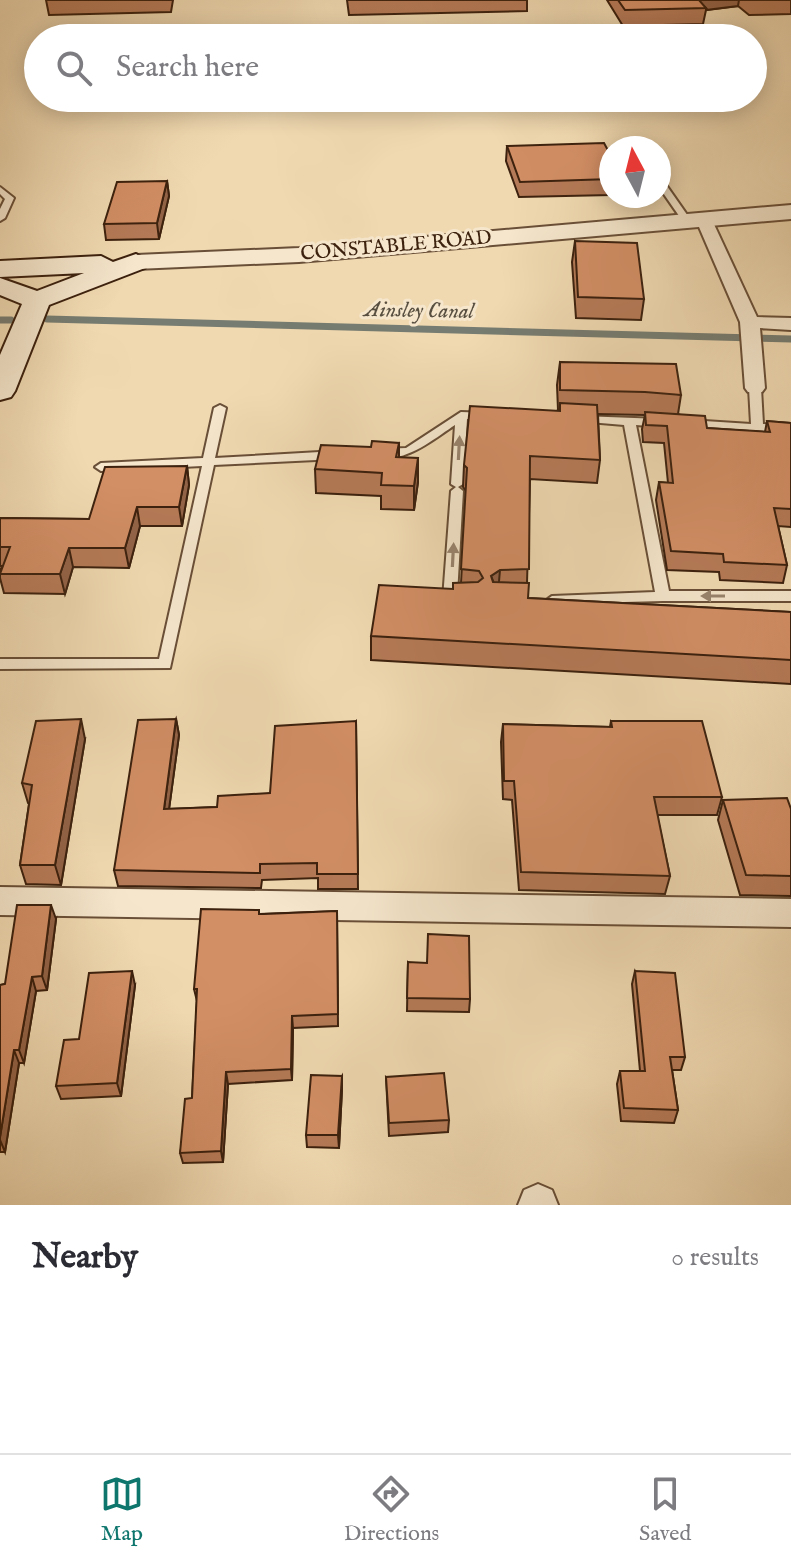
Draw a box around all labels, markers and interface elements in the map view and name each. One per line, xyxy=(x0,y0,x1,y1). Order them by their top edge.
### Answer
search box xyxy=(24,24,767,112)
icon: search xyxy=(52,46,96,90)
text: Search here xyxy=(116,49,259,87)
north arrow xyxy=(599,136,671,208)
street label: CONSTABLE ROAD xyxy=(299,225,493,267)
water label: Ainsley Canal xyxy=(362,296,476,326)
one-way arrow xyxy=(453,435,466,460)
one-way arrow xyxy=(447,542,460,567)
one-way arrow xyxy=(700,590,725,602)
text: Nearby xyxy=(32,1236,138,1279)
text: 0 results xyxy=(671,1241,759,1274)
tab: Map xyxy=(100,1472,144,1548)
tab: Directions xyxy=(344,1472,439,1548)
tab: Saved xyxy=(639,1472,691,1548)

